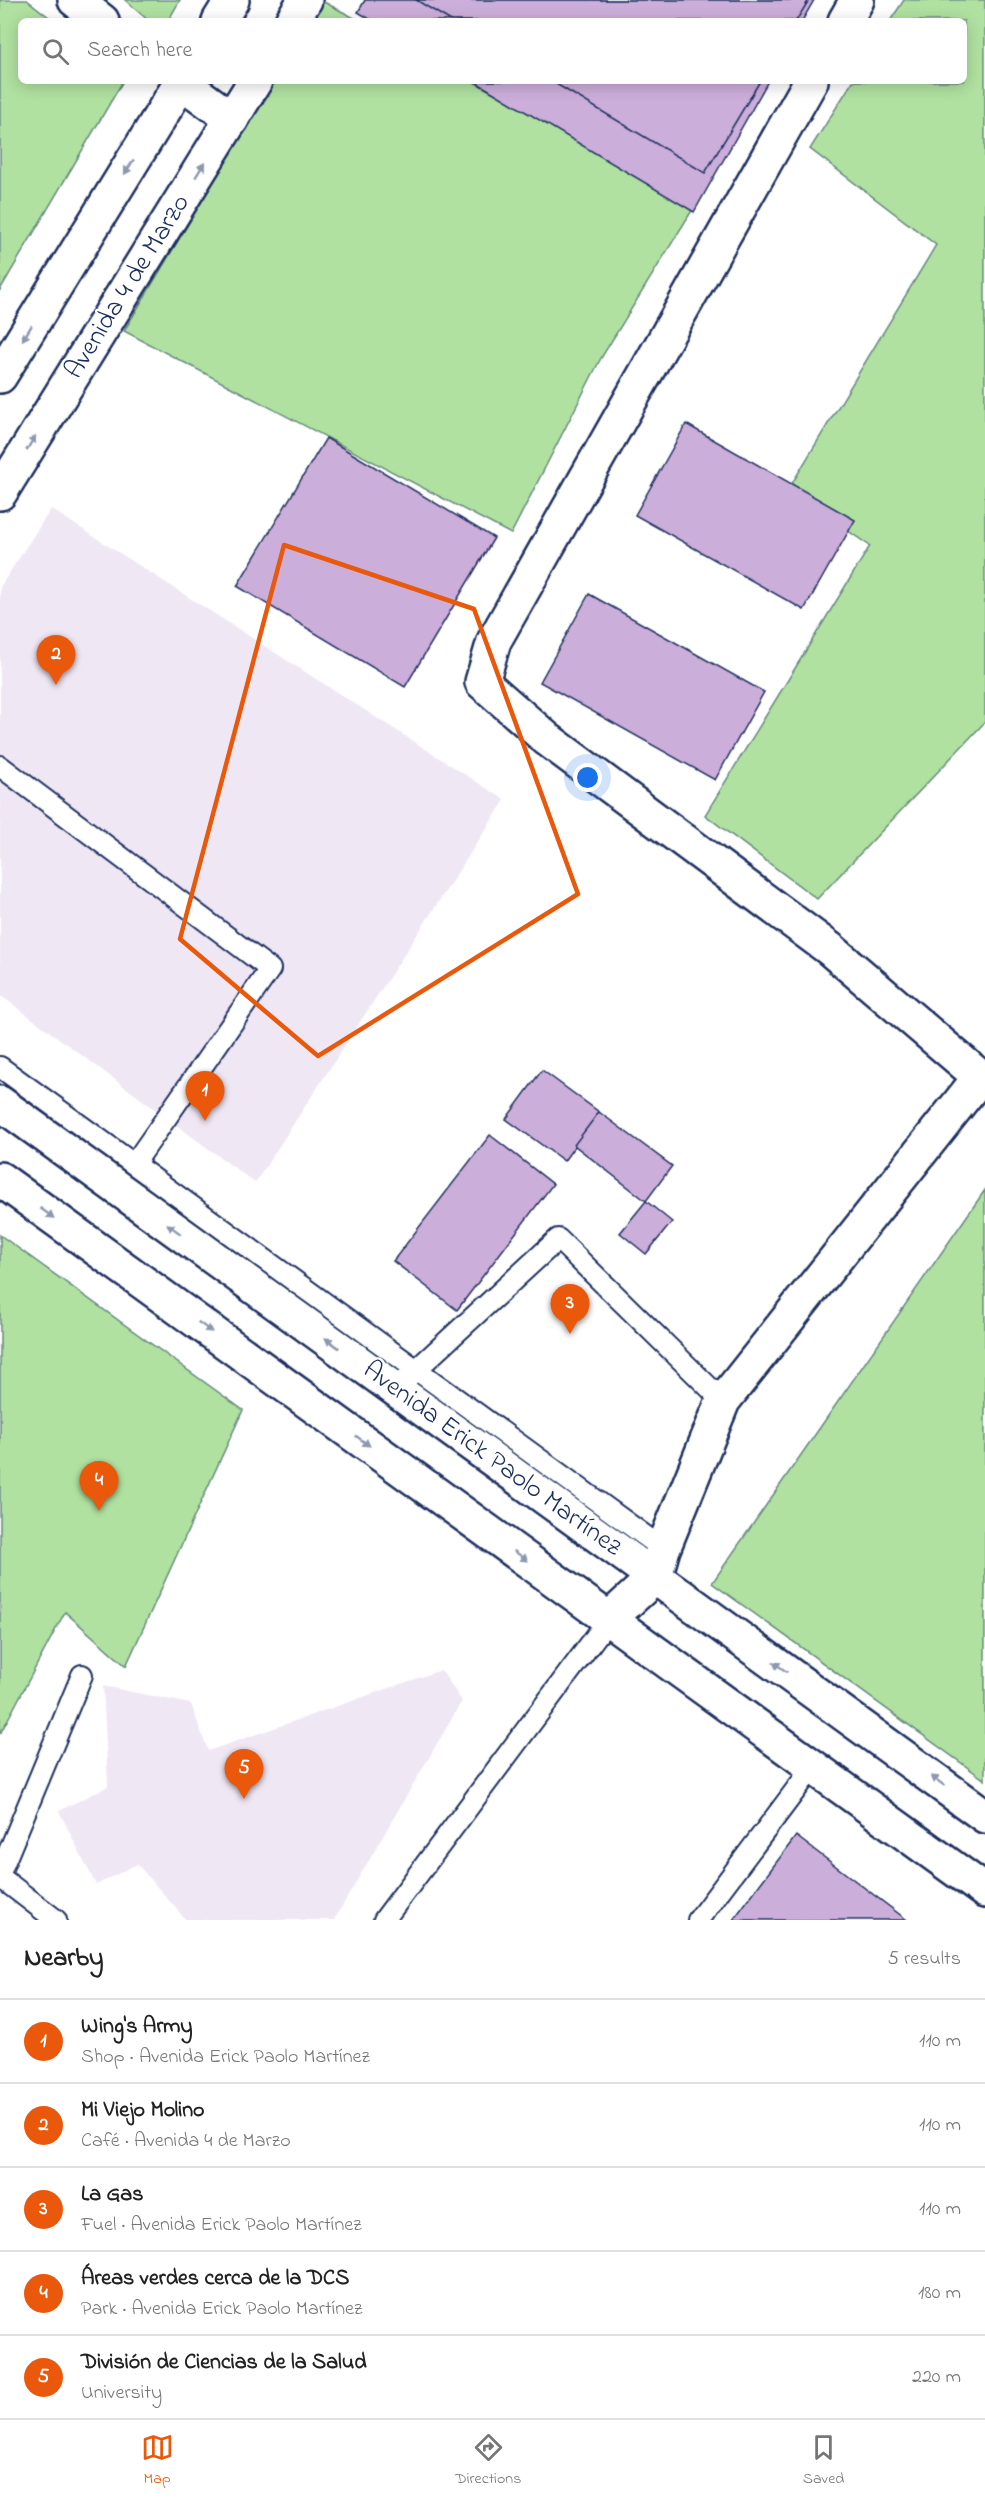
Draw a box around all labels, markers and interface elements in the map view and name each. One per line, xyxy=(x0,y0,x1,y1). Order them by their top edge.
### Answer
search box xyxy=(18,18,967,84)
icon: search xyxy=(39,35,72,68)
text: Search here xyxy=(87,35,192,67)
one-way arrow xyxy=(124,158,135,175)
one-way arrow xyxy=(194,162,205,178)
street label: Avenida 4 de Marzo xyxy=(55,187,201,387)
one-way arrow xyxy=(21,324,32,341)
one-way arrow xyxy=(25,435,36,451)
pin: 2 xyxy=(36,636,76,685)
your location xyxy=(573,763,602,792)
pin: 1 xyxy=(186,1072,224,1121)
one-way arrow xyxy=(39,1207,55,1219)
one-way arrow xyxy=(167,1223,183,1235)
pin: 3 xyxy=(550,1284,590,1334)
one-way arrow xyxy=(197,1321,213,1333)
one-way arrow xyxy=(325,1338,340,1350)
street label: Avenida Erick Paolo Martínez xyxy=(354,1352,630,1567)
one-way arrow xyxy=(356,1435,371,1447)
pin: 4 xyxy=(80,1462,118,1511)
one-way arrow xyxy=(513,1550,529,1562)
one-way arrow xyxy=(772,1661,788,1673)
pin: 5 xyxy=(224,1750,264,1799)
one-way arrow xyxy=(930,1776,945,1788)
text: Nearby xyxy=(24,1940,103,1978)
text: 5 results xyxy=(888,1945,961,1974)
text: Wing's Army xyxy=(81,2011,193,2043)
text: 1 xyxy=(40,2027,47,2056)
text: 110 m xyxy=(919,2027,961,2056)
text: Shop · Avenida Erick Paolo Martínez xyxy=(81,2043,370,2072)
text: Mi Viejo Molino xyxy=(81,2095,205,2127)
text: 2 xyxy=(39,2111,48,2140)
text: 110 m xyxy=(919,2111,961,2140)
text: Café · Avenida 4 de Marzo xyxy=(81,2127,291,2156)
text: La Gas xyxy=(81,2179,143,2211)
text: 3 xyxy=(39,2195,48,2224)
text: 110 m xyxy=(919,2195,961,2224)
text: Fuel · Avenida Erick Paolo Martínez xyxy=(81,2211,362,2240)
text: Áreas verdes cerca de la DCS xyxy=(81,2263,349,2295)
text: 4 xyxy=(39,2279,48,2308)
text: 180 m xyxy=(918,2279,961,2308)
text: Park · Avenida Erick Paolo Martínez xyxy=(81,2295,362,2324)
text: División de Ciencias de la Salud xyxy=(81,2347,367,2379)
text: 5 xyxy=(38,2363,49,2392)
text: 220 m xyxy=(912,2363,961,2392)
text: University xyxy=(81,2379,162,2408)
tab: Map xyxy=(141,2431,174,2491)
tab: Directions xyxy=(455,2431,521,2491)
tab: Saved xyxy=(803,2431,844,2491)

